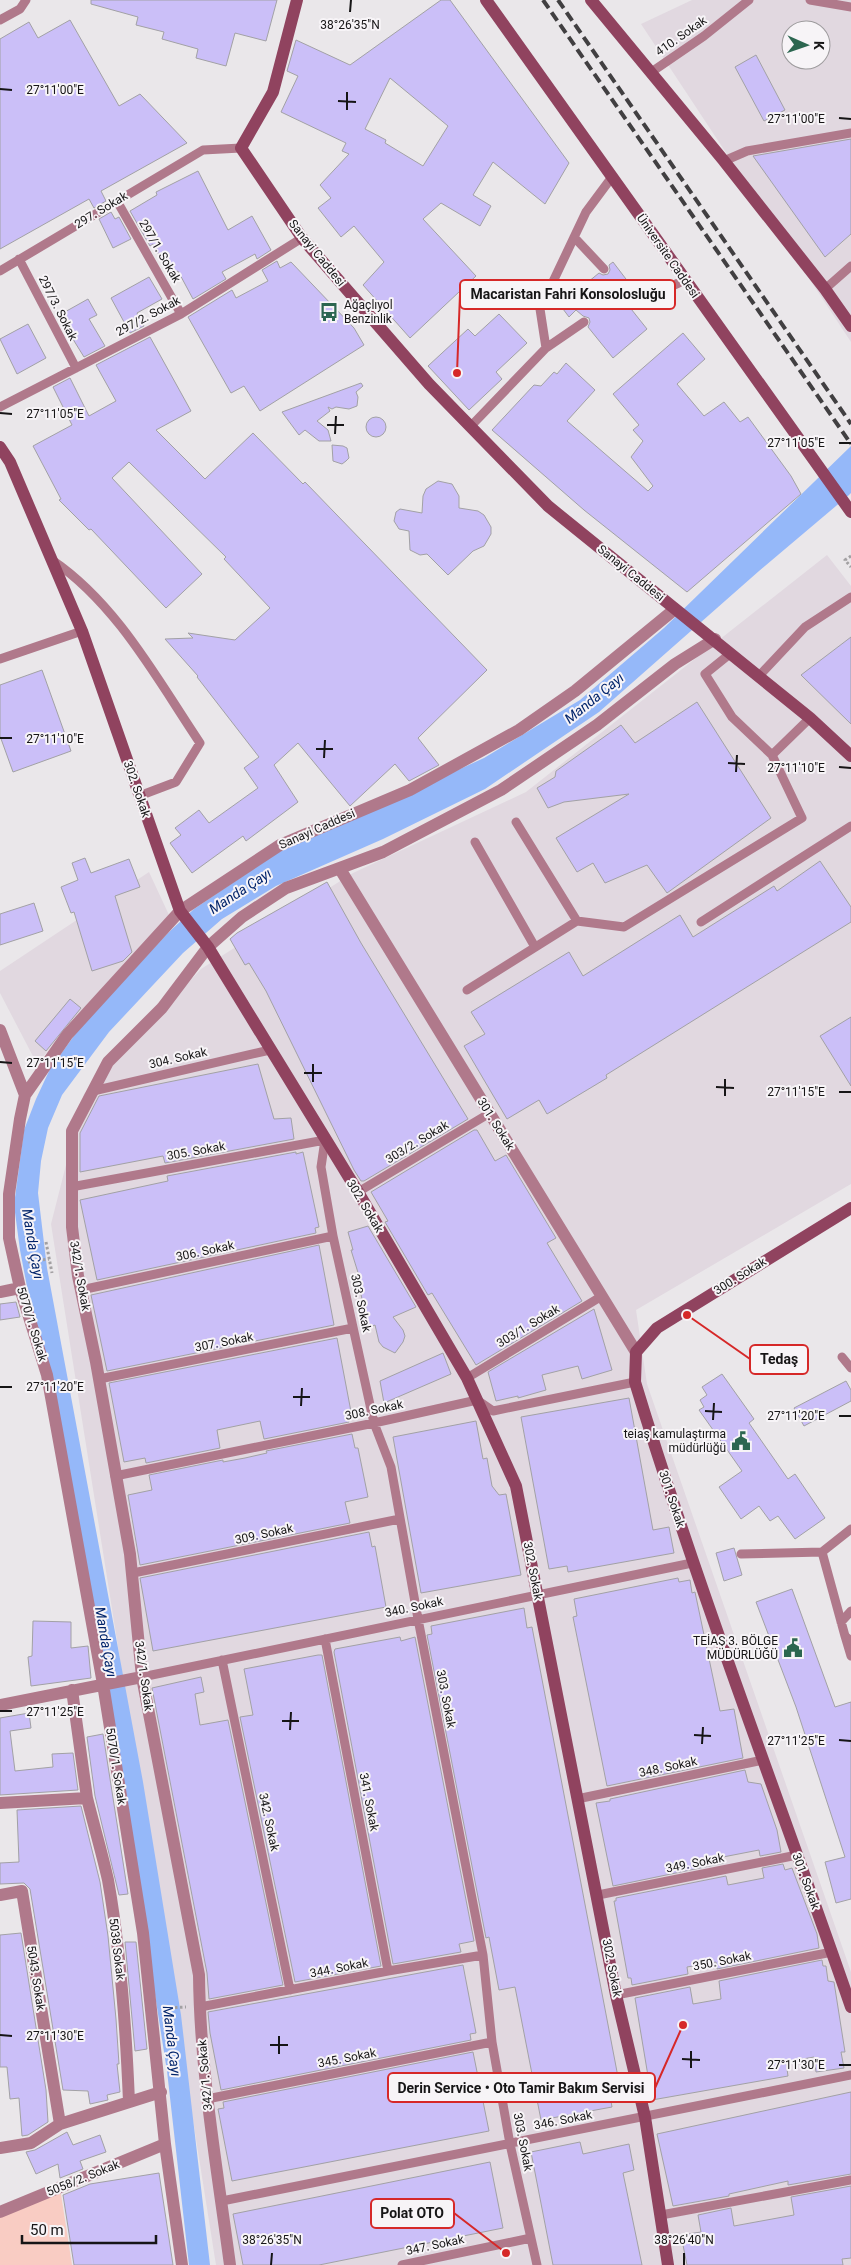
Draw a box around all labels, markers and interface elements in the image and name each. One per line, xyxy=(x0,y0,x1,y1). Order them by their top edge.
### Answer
street label: 410. Sokak xyxy=(653,13,710,59)
text: 38°26'35"N xyxy=(320,18,380,32)
north arrow xyxy=(781,20,831,70)
text: K xyxy=(811,41,827,50)
text: 27°11'00"E xyxy=(26,83,84,97)
text: 27°11'00"E xyxy=(767,112,825,126)
street label: 297. Sokak xyxy=(72,188,131,231)
street label: Üniversite Caddesi xyxy=(634,211,703,301)
street label: 297/1. Sokak xyxy=(136,217,184,286)
street label: Sanayi Caddesi xyxy=(286,217,348,289)
street label: 297/3. Sokak xyxy=(36,273,81,344)
callout: Macaristan Fahri Konsolosluğu xyxy=(460,280,675,309)
text: Macaristan Fahri Konsolosluğu xyxy=(471,286,666,302)
street label: 297/2. Sokak xyxy=(113,293,183,339)
place label: Ağaçlıyol Benzinlik xyxy=(344,298,393,326)
bus stop icon: Ağaçlıyol Benzinlik xyxy=(318,301,340,323)
text: 27°11'05"E xyxy=(26,407,84,421)
text: 27°11'05"E xyxy=(767,436,825,450)
street label: Sanayi Caddesi xyxy=(595,542,667,604)
water label: Manda Çayı xyxy=(561,669,627,727)
text: 27°11'10"E xyxy=(26,732,84,746)
street label: 302. Sokak xyxy=(121,759,154,820)
text: 27°11'10"E xyxy=(767,761,825,775)
street label: Sanayi Caddesi xyxy=(277,806,357,852)
water label: Manda Çayı xyxy=(206,865,274,917)
street label: 304. Sokak xyxy=(148,1044,209,1071)
text: 27°11'15"E xyxy=(26,1056,84,1070)
text: 27°11'15"E xyxy=(767,1085,825,1099)
street label: 301. Sokak xyxy=(474,1095,518,1154)
street label: 303/2. Sokak xyxy=(383,1117,452,1166)
street label: 305. Sokak xyxy=(166,1139,227,1163)
street label: 302. Sokak xyxy=(344,1177,387,1236)
water label: Manda Çayı xyxy=(19,1208,47,1280)
street label: 306. Sokak xyxy=(175,1238,236,1264)
street label: 342/1. Sokak xyxy=(67,1240,93,1313)
street label: 300. Sokak xyxy=(711,1254,770,1298)
street label: 303. Sokak xyxy=(348,1273,374,1334)
street label: 5070/1. Sokak xyxy=(14,1285,50,1364)
street label: 303/1. Sokak xyxy=(494,1301,563,1350)
street label: 307. Sokak xyxy=(194,1329,255,1355)
callout: Tedaş xyxy=(750,1345,808,1374)
text: Tedaş xyxy=(760,1351,798,1367)
text: 27°11'20"E xyxy=(26,1380,84,1394)
street label: 308. Sokak xyxy=(344,1397,405,1423)
text: 27°11'20"E xyxy=(767,1409,825,1423)
place label: teiaş kamulaştırma müdürlüğü xyxy=(624,1427,726,1455)
public building icon: teiaş kamulaştırma müdürlüğü xyxy=(730,1430,752,1452)
street label: 301. Sokak xyxy=(656,1469,688,1530)
street label: 309. Sokak xyxy=(234,1521,295,1547)
street label: 302. Sokak xyxy=(520,1541,546,1602)
street label: 340. Sokak xyxy=(384,1594,445,1620)
water label: Manda Çayı xyxy=(92,1606,120,1678)
place label: TEİAŞ 3. BÖLGE MÜDÜRLÜĞÜ xyxy=(693,1633,778,1662)
public building icon: TEİAŞ 3. BÖLGE MÜDÜRLÜĞÜ xyxy=(782,1637,804,1659)
street label: 342/1. Sokak xyxy=(132,1640,156,1713)
street label: 303. Sokak xyxy=(433,1669,459,1730)
text: 27°11'25"E xyxy=(26,1705,84,1719)
street label: 5070/1. Sokak xyxy=(103,1727,129,1806)
text: 27°11'25"E xyxy=(767,1734,825,1748)
street label: 348. Sokak xyxy=(638,1754,699,1780)
street label: 341. Sokak xyxy=(356,1772,382,1833)
street label: 342. Sokak xyxy=(256,1792,282,1853)
street label: 349. Sokak xyxy=(665,1850,726,1876)
street label: 301. Sokak xyxy=(789,1851,823,1912)
street label: 5038 Sokak xyxy=(106,1917,128,1982)
street label: 302. Sokak xyxy=(599,1938,625,1999)
street label: 5043. Sokak xyxy=(24,1944,48,2012)
street label: 350. Sokak xyxy=(692,1948,753,1974)
street label: 344. Sokak xyxy=(309,1955,370,1981)
water label: Manda Çayı xyxy=(160,2005,184,2077)
text: 27°11'30"E xyxy=(26,2029,84,2043)
street label: 342/1. Sokak xyxy=(195,2038,215,2111)
street label: 345. Sokak xyxy=(317,2045,378,2071)
text: 27°11'30"E xyxy=(767,2058,825,2072)
callout: Derin Service • Oto Tamir Bakım Servisi xyxy=(388,2073,655,2102)
text: Derin Service • Oto Tamir Bakım Servisi xyxy=(397,2080,645,2096)
street label: 346. Sokak xyxy=(533,2107,594,2133)
street label: 303. Sokak xyxy=(510,2112,536,2173)
street label: 5058/2. Sokak xyxy=(44,2157,122,2199)
callout: Polat OTO xyxy=(371,2199,454,2228)
text: Polat OTO xyxy=(380,2205,444,2221)
scale bar xyxy=(22,2212,156,2244)
text: 50 m xyxy=(30,2221,64,2239)
street label: 347. Sokak xyxy=(405,2232,466,2258)
text: 38°26'35"N xyxy=(242,2233,302,2247)
text: 38°26'40"N xyxy=(654,2233,714,2247)

